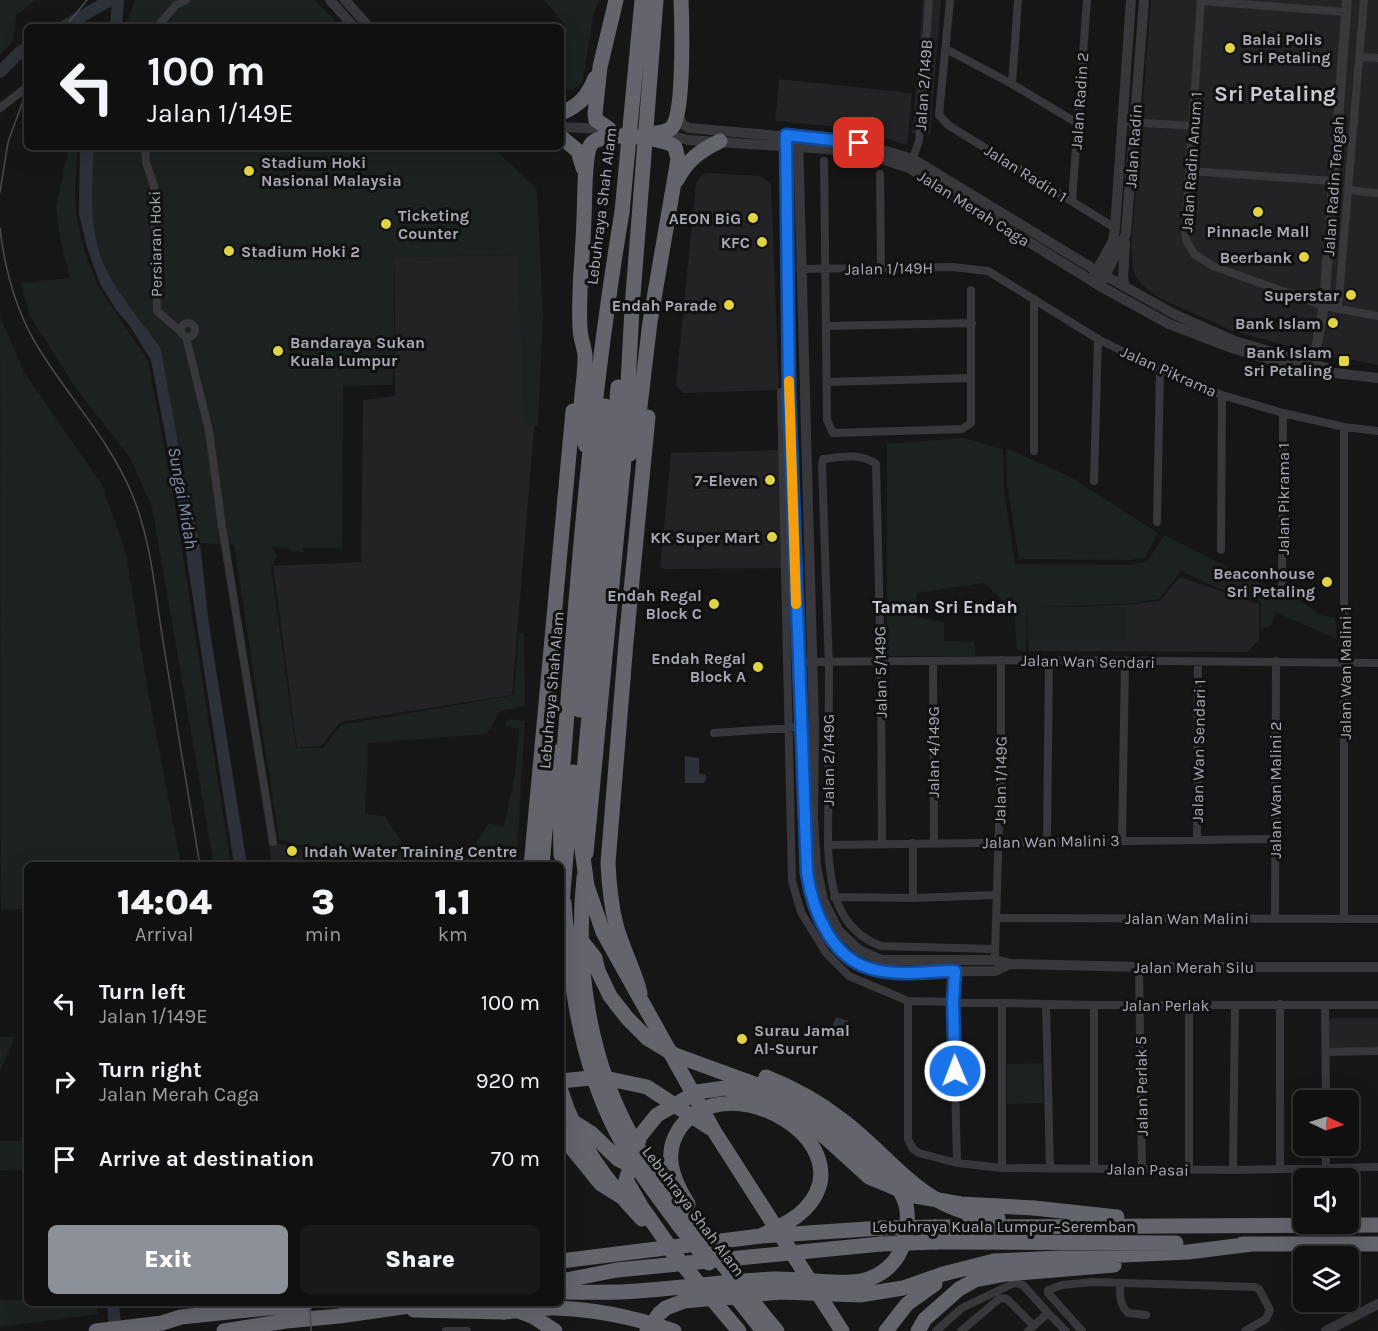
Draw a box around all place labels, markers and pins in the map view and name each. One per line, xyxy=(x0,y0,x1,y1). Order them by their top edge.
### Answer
place label: Balai Polis Sri Petaling xyxy=(1242,30,1331,67)
marker: Balai Polis Sri Petaling xyxy=(1223,41,1237,55)
pin xyxy=(833,117,884,168)
place label: Stadium Hoki Nasional Malaysia xyxy=(261,153,402,190)
marker: Stadium Hoki Nasional Malaysia xyxy=(242,164,256,178)
marker: Pinnacle Mall xyxy=(1251,205,1265,219)
place label: Ticketing Counter xyxy=(398,206,469,243)
place label: AEON BiG xyxy=(669,209,741,228)
marker: AEON BiG xyxy=(746,211,760,225)
marker: Ticketing Counter xyxy=(379,217,393,231)
place label: Pinnacle Mall xyxy=(1207,222,1309,241)
place label: KFC xyxy=(721,233,750,252)
marker: KFC xyxy=(755,235,769,249)
place label: Stadium Hoki 2 xyxy=(241,242,360,261)
marker: Stadium Hoki 2 xyxy=(222,244,236,258)
place label: Beerbank xyxy=(1220,248,1293,267)
marker: Beerbank xyxy=(1297,250,1311,264)
place label: Superstar xyxy=(1264,286,1340,305)
marker: Superstar xyxy=(1344,288,1358,302)
place label: Endah Parade xyxy=(612,296,717,315)
marker: Endah Parade xyxy=(722,298,736,312)
place label: Bank Islam xyxy=(1235,314,1321,333)
marker: Bank Islam xyxy=(1326,316,1340,330)
place label: Bandaraya Sukan Kuala Lumpur xyxy=(290,333,425,370)
place label: Bank Islam Sri Petaling xyxy=(1243,343,1332,380)
marker: Bandaraya Sukan Kuala Lumpur xyxy=(271,344,285,358)
marker: Bank Islam Sri Petaling xyxy=(1337,354,1351,368)
place label: 7-Eleven xyxy=(695,471,758,490)
marker: 7-Eleven xyxy=(763,473,777,487)
place label: KK Super Mart xyxy=(650,528,760,547)
marker: KK Super Mart xyxy=(765,530,779,544)
place label: Beaconhouse Sri Petaling xyxy=(1213,564,1315,601)
marker: Beaconhouse Sri Petaling xyxy=(1320,575,1334,589)
place label: Endah Regal Block C xyxy=(607,586,702,623)
marker: Endah Regal Block C xyxy=(707,597,721,611)
place label: Endah Regal Block A xyxy=(651,649,746,686)
marker: Endah Regal Block A xyxy=(751,660,765,674)
place label: Indah Water Training Centre xyxy=(304,842,517,861)
marker: Indah Water Training Centre xyxy=(285,844,299,858)
place label: Surau Jamal Al-Surur xyxy=(754,1021,850,1058)
marker: Surau Jamal Al-Surur xyxy=(735,1032,749,1046)

